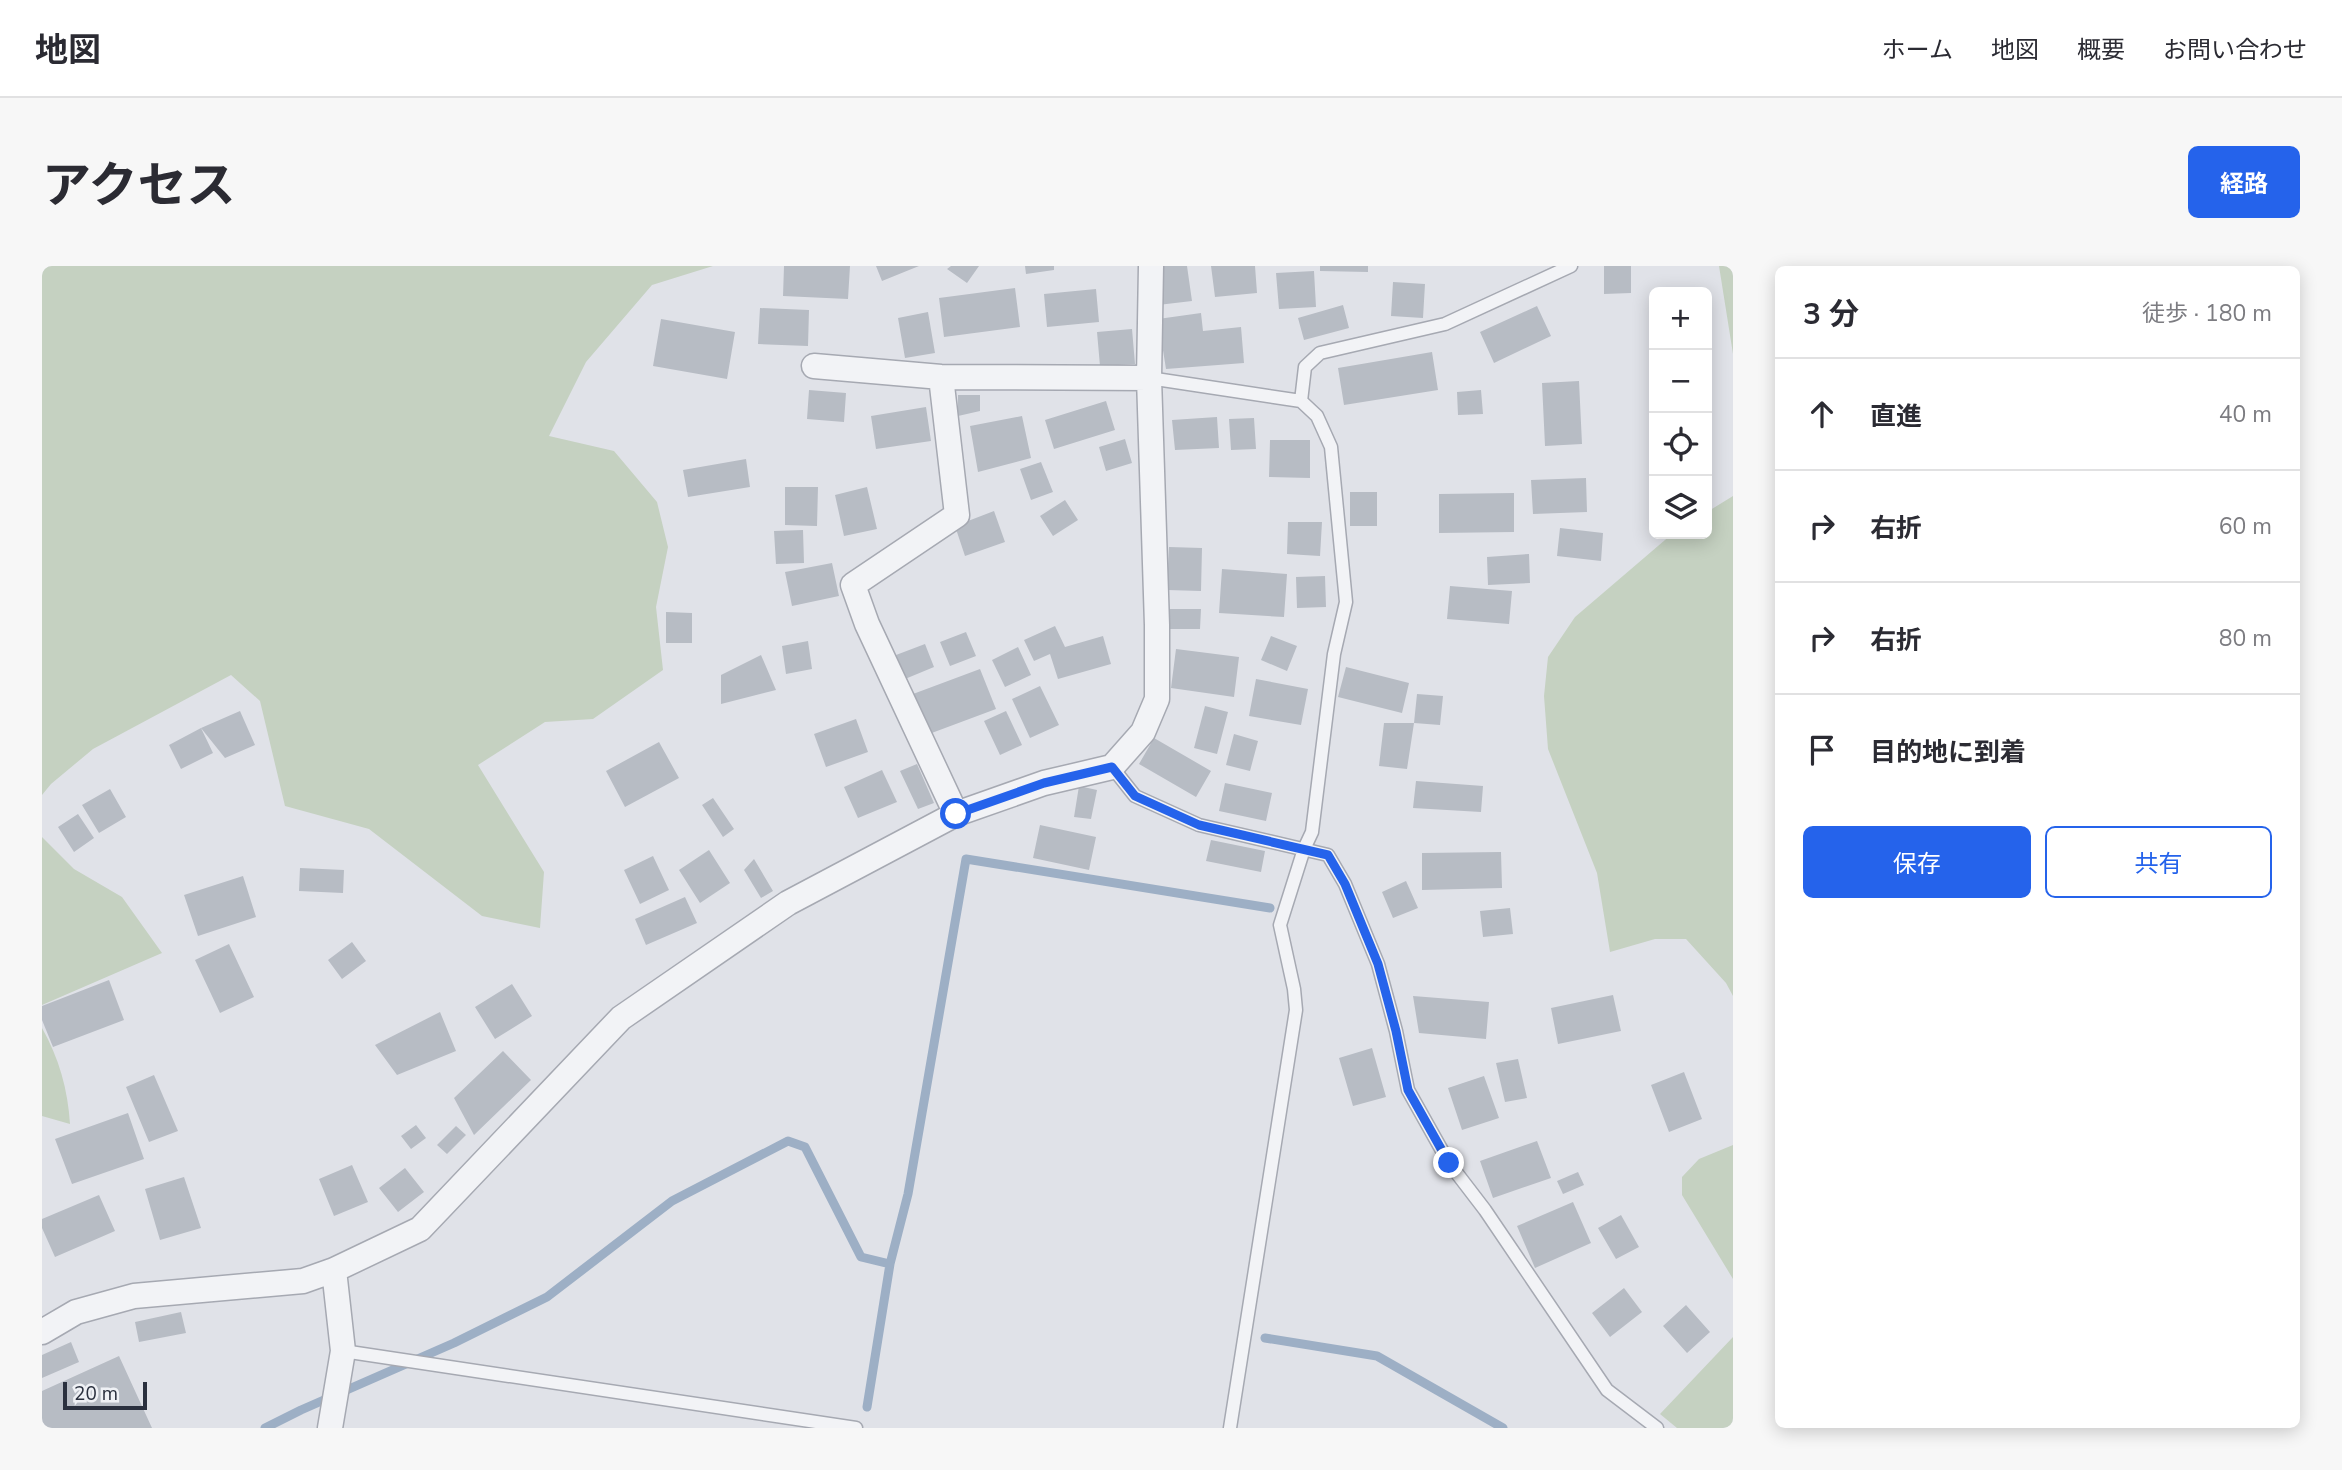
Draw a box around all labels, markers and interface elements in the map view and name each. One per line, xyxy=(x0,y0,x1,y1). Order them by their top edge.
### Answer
text: 地図 xyxy=(35,28,101,73)
text: ホーム xyxy=(1882,34,1953,66)
text: 地図 xyxy=(1991,34,2039,66)
text: 概要 xyxy=(2077,34,2125,66)
text: お問い合わせ xyxy=(2163,34,2307,66)
button: 経路 xyxy=(2188,146,2300,218)
text: アクセス xyxy=(42,152,236,219)
map controls xyxy=(1649,287,1712,539)
button: + xyxy=(1649,287,1712,350)
text: 3 分 xyxy=(1803,294,1859,335)
text: 徒歩 · 180 m xyxy=(2142,298,2272,329)
button: − xyxy=(1649,350,1712,413)
icon: ahead xyxy=(1803,395,1841,433)
text: 直進 xyxy=(1870,399,1922,434)
text: 40 m xyxy=(2219,399,2272,430)
button: locate xyxy=(1649,413,1712,476)
button: layers xyxy=(1649,476,1712,539)
icon: right xyxy=(1803,507,1841,545)
text: 右折 xyxy=(1870,511,1922,546)
text: 60 m xyxy=(2219,511,2272,542)
icon: right xyxy=(1803,619,1841,657)
text: 右折 xyxy=(1870,623,1922,658)
text: 80 m xyxy=(2219,623,2272,654)
icon: arrive xyxy=(1803,731,1841,769)
text: 目的地に到着 xyxy=(1870,735,2026,770)
route start xyxy=(940,798,971,829)
button: 保存 xyxy=(1803,826,2031,898)
button: 共有 xyxy=(2045,826,2272,898)
route end xyxy=(1433,1147,1464,1178)
scale bar xyxy=(63,1379,147,1411)
text: 20 m xyxy=(74,1381,118,1407)

